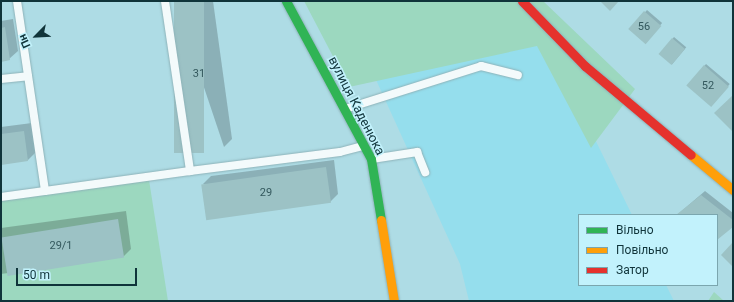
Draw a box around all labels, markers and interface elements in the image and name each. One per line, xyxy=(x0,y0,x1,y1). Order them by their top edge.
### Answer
north arrow xyxy=(16,16,56,56)
house number: 56 xyxy=(638,20,650,34)
text: Пн xyxy=(16,32,33,50)
street label: вулиця Каденюка xyxy=(324,54,388,158)
house number: 31 xyxy=(193,67,205,81)
house number: 52 xyxy=(702,79,714,93)
house number: 29 xyxy=(260,186,272,200)
legend xyxy=(578,214,718,286)
text: Вільно xyxy=(616,223,654,237)
house number: 29/1 xyxy=(49,239,73,253)
text: Повільно xyxy=(616,243,668,257)
scale bar xyxy=(18,260,139,286)
text: Затор xyxy=(616,263,649,277)
text: 50 m xyxy=(23,268,50,282)

